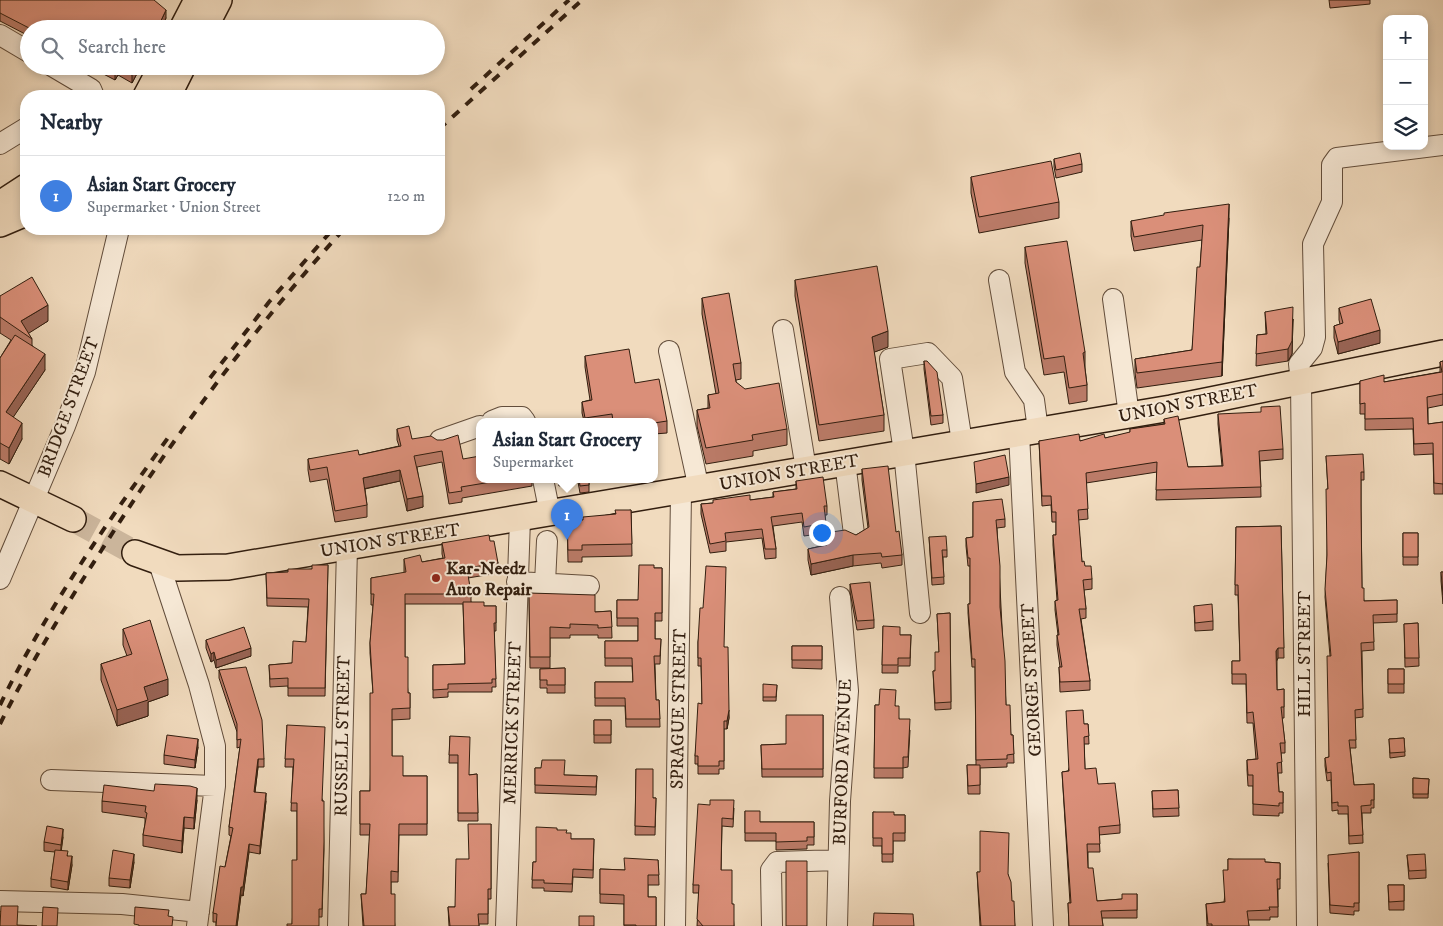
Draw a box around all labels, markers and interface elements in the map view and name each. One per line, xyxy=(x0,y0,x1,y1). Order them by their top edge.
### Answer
map controls xyxy=(1383,15,1428,150)
button: + xyxy=(1383,15,1428,60)
search box xyxy=(20,20,445,75)
icon: search xyxy=(38,34,66,62)
text: Search here xyxy=(78,36,166,59)
button: − xyxy=(1383,60,1428,105)
button: layers xyxy=(1383,105,1428,150)
text: Nearby xyxy=(40,110,102,136)
text: Asian Start Grocery xyxy=(87,174,236,197)
text: 1 xyxy=(53,186,59,206)
text: 120 m xyxy=(387,186,425,206)
text: Supermarket · Union Street xyxy=(87,197,261,217)
street label: BRIDGE STREET xyxy=(33,334,105,480)
street label: UNION STREET xyxy=(1117,380,1260,428)
popup xyxy=(476,418,658,483)
text: Asian Start Grocery xyxy=(493,429,641,452)
street label: UNION STREET xyxy=(718,450,861,496)
text: Supermarket xyxy=(493,452,574,472)
pin: 1 xyxy=(551,499,583,540)
street label: UNION STREET xyxy=(319,519,462,563)
your location xyxy=(809,520,835,546)
place label: Kar-Needz Auto Repair xyxy=(445,558,532,601)
marker: Kar-Needz Auto Repair xyxy=(430,572,442,584)
street label: HILL STREET xyxy=(1294,590,1316,717)
street label: GEORGE STREET xyxy=(1017,603,1047,757)
street label: SPRAGUE STREET xyxy=(667,628,691,789)
street label: MERRICK STREET xyxy=(499,641,527,805)
street label: RUSSELL STREET xyxy=(331,655,355,817)
street label: BURFORD AVENUE xyxy=(829,678,857,846)

